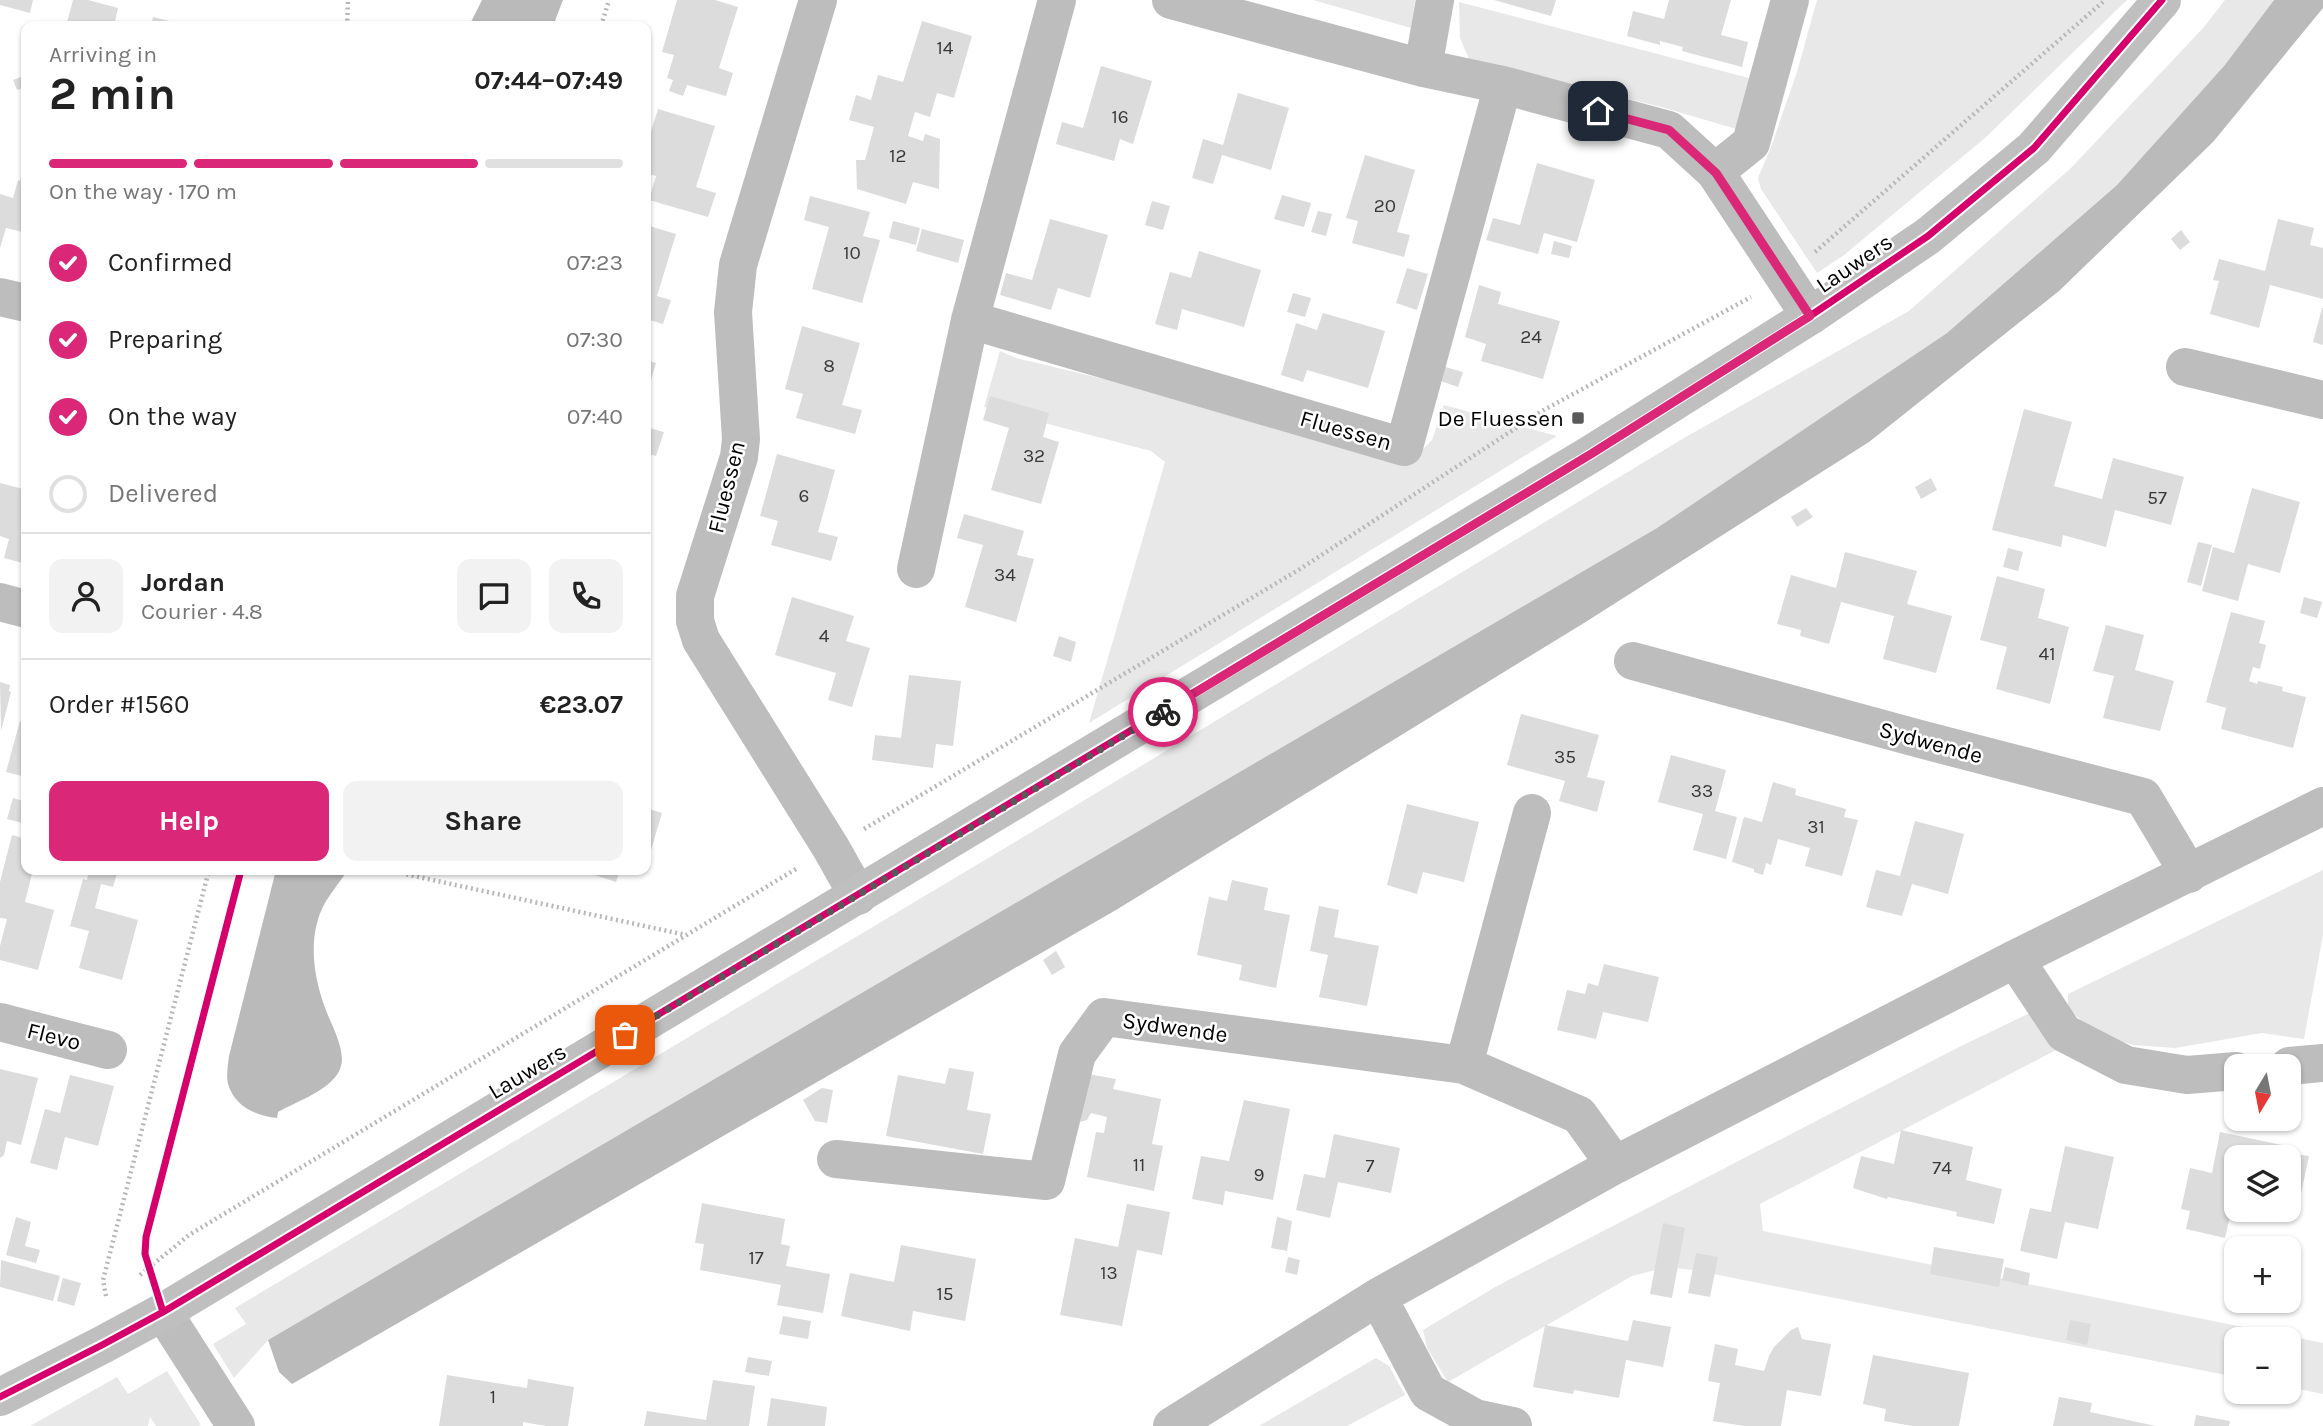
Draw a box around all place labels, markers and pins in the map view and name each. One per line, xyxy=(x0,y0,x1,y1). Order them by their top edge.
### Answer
pin xyxy=(1568,81,1628,141)
place label: De Fluessen xyxy=(1437,405,1564,432)
marker: De Fluessen xyxy=(1570,410,1586,426)
pin xyxy=(595,1005,655,1065)

